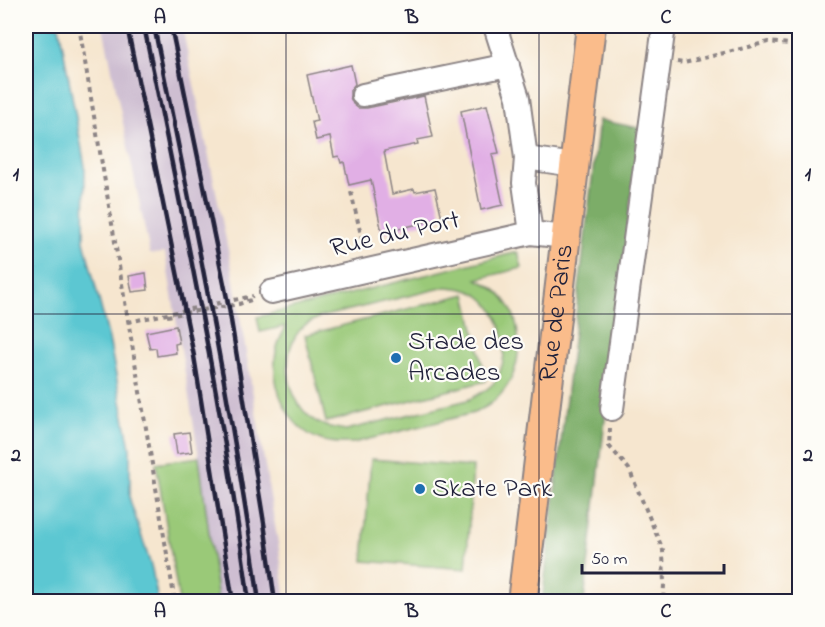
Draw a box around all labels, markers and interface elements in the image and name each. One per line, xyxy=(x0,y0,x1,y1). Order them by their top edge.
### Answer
text: A xyxy=(154,4,166,33)
text: B xyxy=(404,4,419,33)
text: C xyxy=(661,4,672,33)
text: 1 xyxy=(13,161,20,190)
text: 1 xyxy=(805,161,812,190)
street label: Rue du Port xyxy=(326,201,464,269)
street label: Rue de Paris xyxy=(529,242,584,384)
place label: Stade des Arcades xyxy=(408,323,524,393)
marker: Stade des Arcades xyxy=(389,351,403,365)
text: 2 xyxy=(10,442,21,471)
text: 2 xyxy=(802,442,813,471)
place label: Skate Park xyxy=(432,470,553,509)
marker: Skate Park xyxy=(413,482,427,496)
scale bar xyxy=(582,537,724,575)
text: 50 m xyxy=(591,547,628,573)
text: A xyxy=(154,598,166,627)
text: B xyxy=(404,598,419,627)
text: C xyxy=(661,598,672,627)

